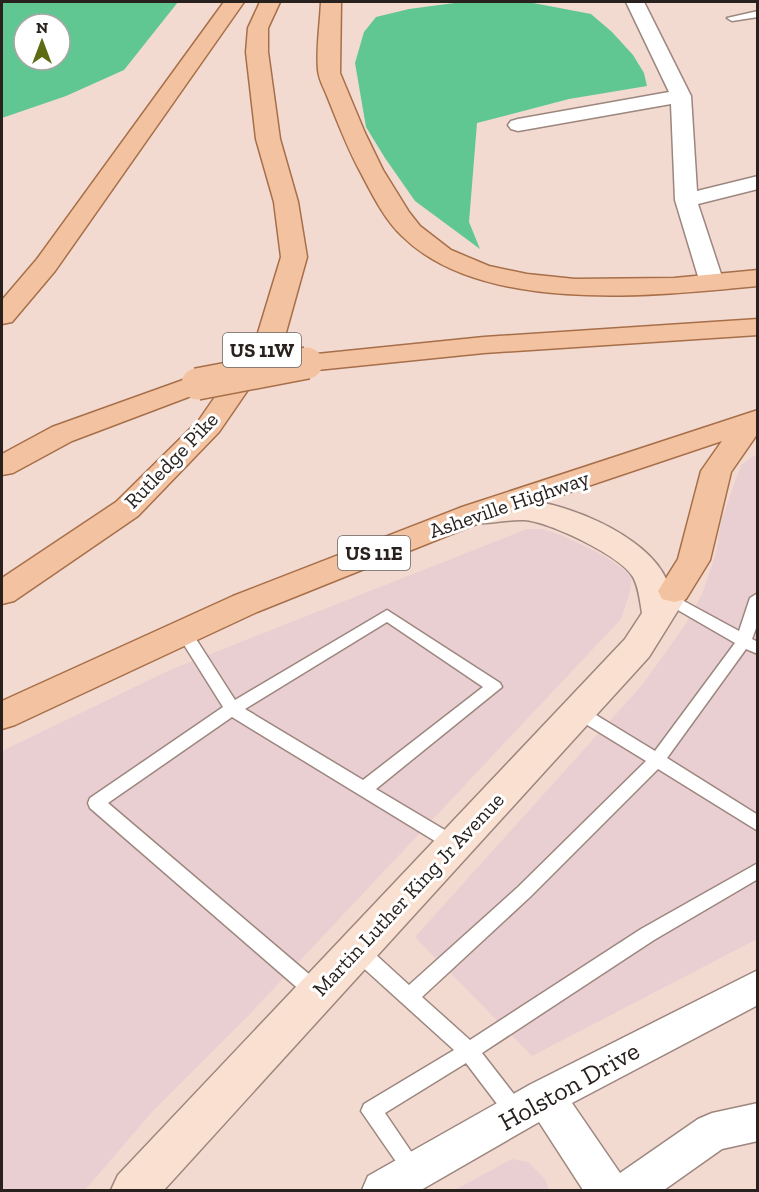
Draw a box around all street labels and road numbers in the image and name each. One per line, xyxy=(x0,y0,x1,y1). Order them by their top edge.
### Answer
road number: US 11W xyxy=(223,333,301,367)
street label: Rutledge Pike xyxy=(119,407,223,513)
street label: Asheville Highway xyxy=(426,465,593,543)
road number: US 11E xyxy=(338,536,410,570)
street label: Martin Luther King Jr Avenue xyxy=(307,787,509,1001)
street label: Holston Drive xyxy=(493,1034,645,1138)

